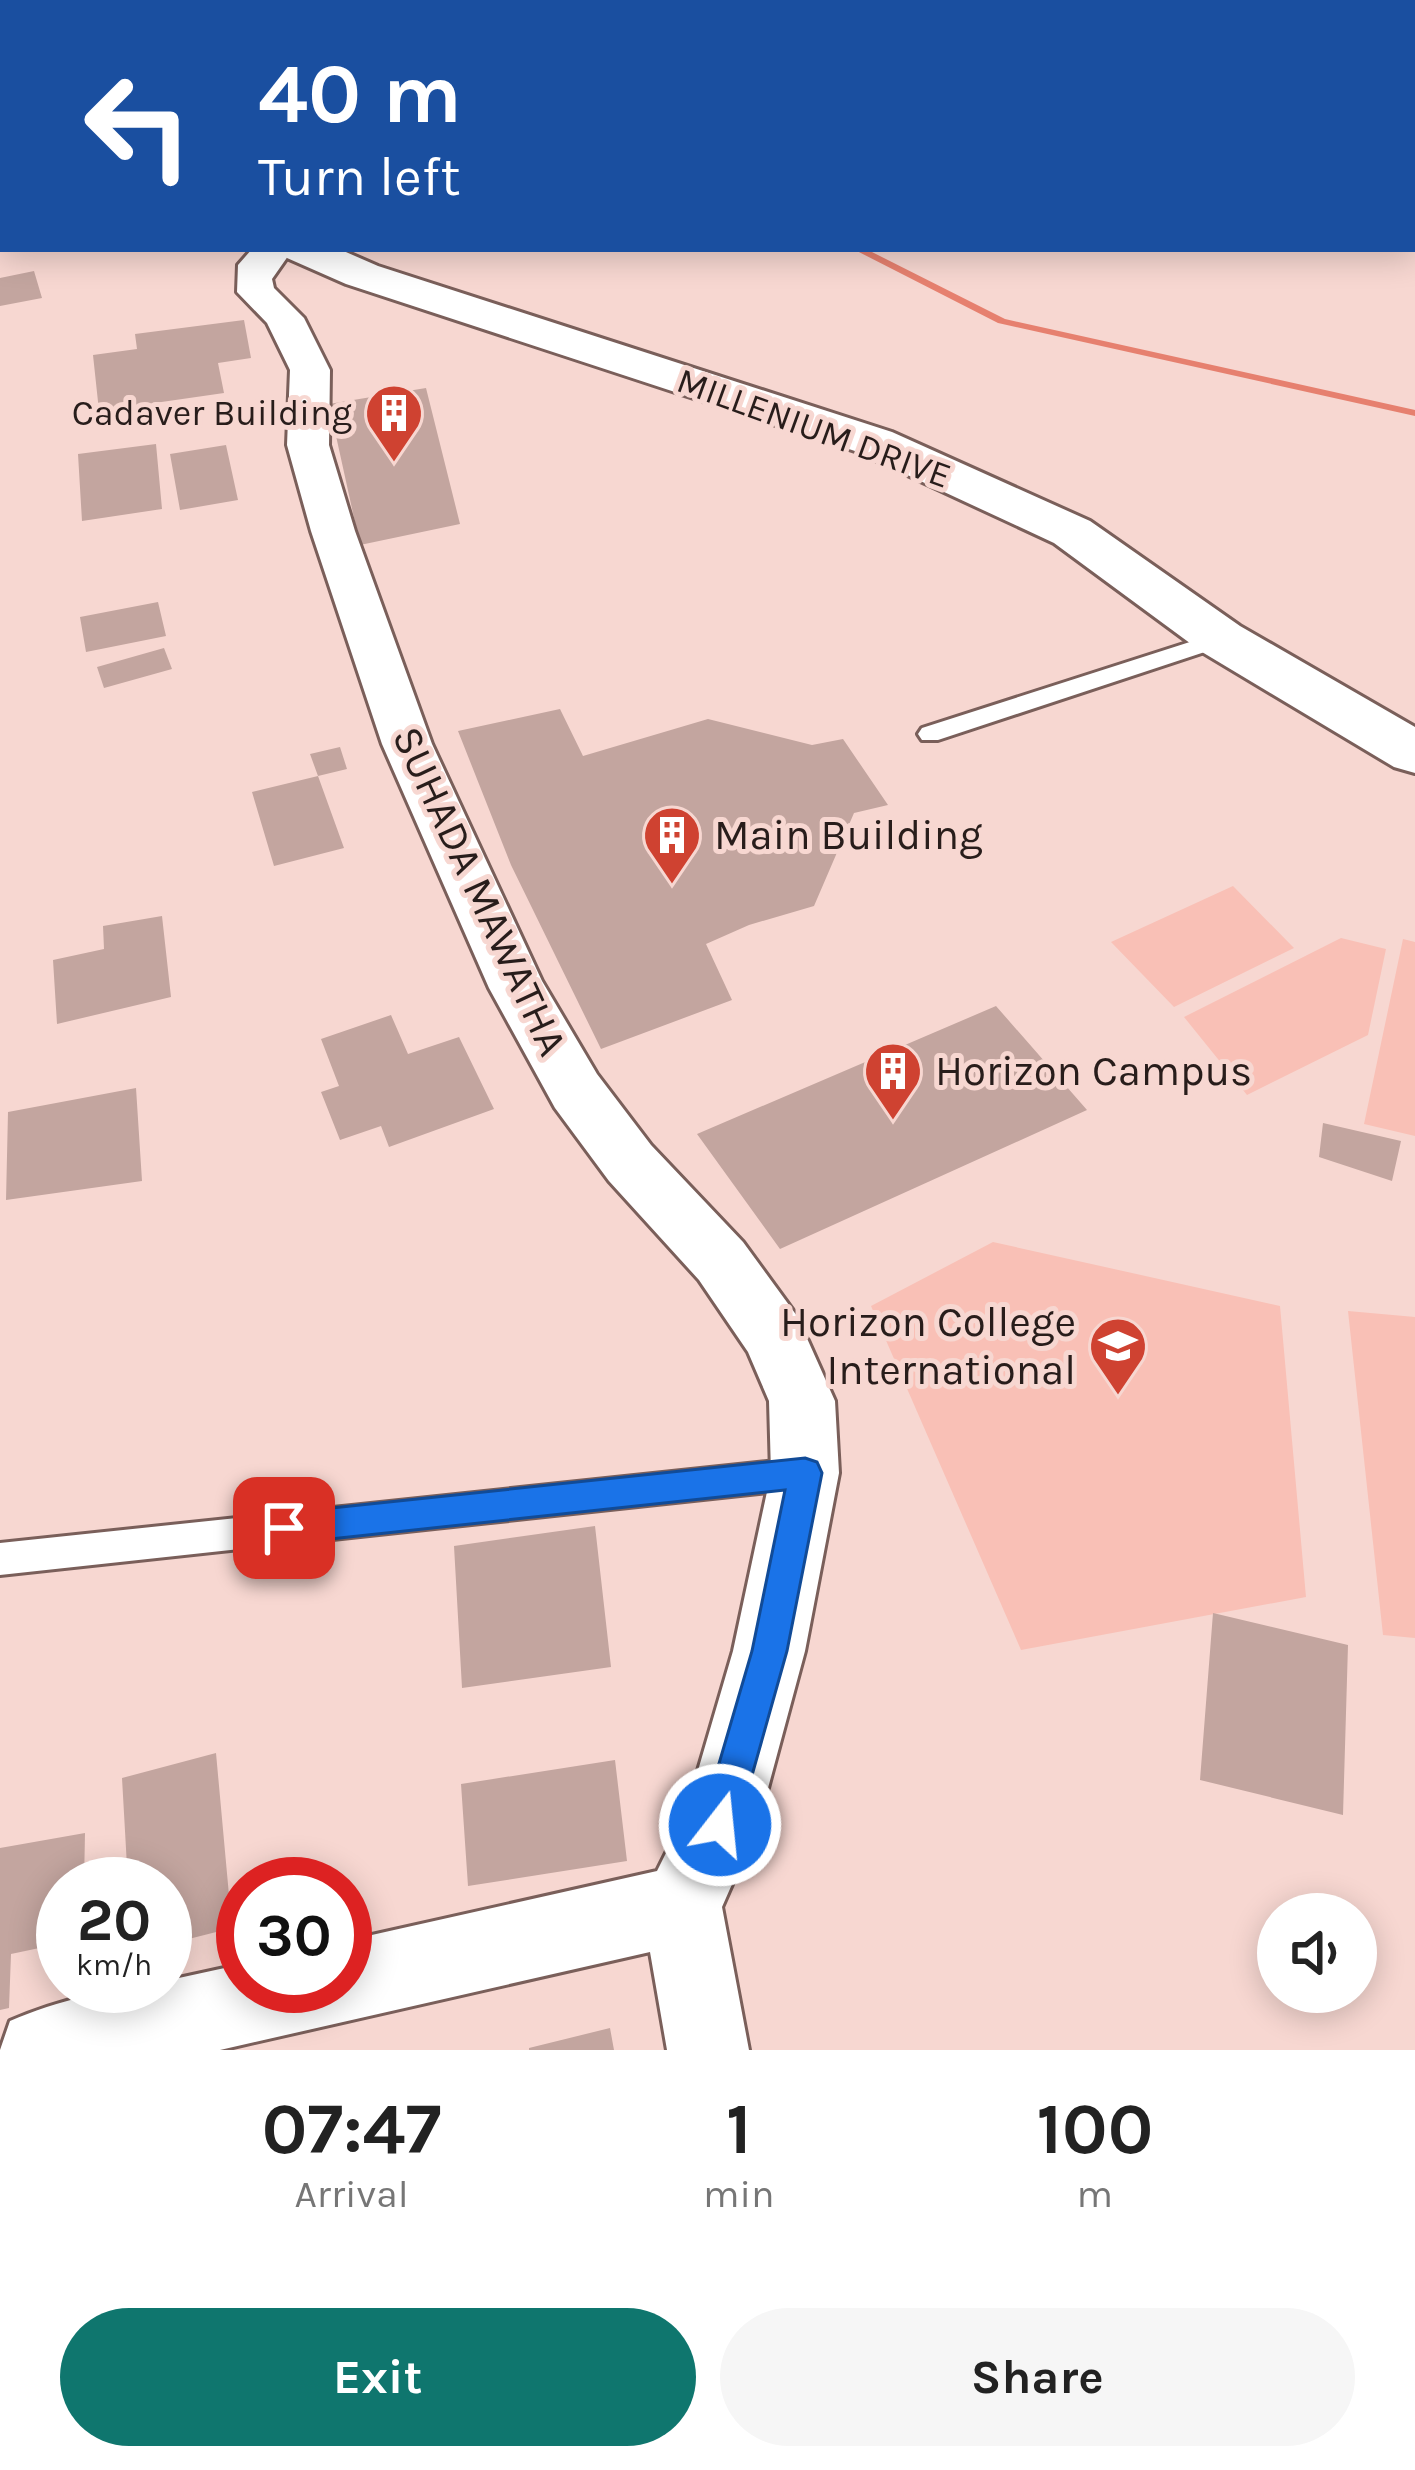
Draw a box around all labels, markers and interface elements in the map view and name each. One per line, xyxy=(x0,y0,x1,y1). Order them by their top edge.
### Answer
text: 40 m xyxy=(258,45,462,143)
icon: left xyxy=(60,48,216,204)
text: Turn left xyxy=(258,145,461,209)
street label: MILLENIUM DRIVE xyxy=(671,359,957,497)
building icon: Cadaver Building xyxy=(363,382,425,464)
place label: Cadaver Building xyxy=(72,392,352,434)
street label: SUHADA MAWATHA xyxy=(382,719,578,1063)
building icon: Main Building xyxy=(641,804,703,886)
place label: Main Building xyxy=(714,810,983,860)
building icon: Horizon Campus xyxy=(862,1040,924,1122)
place label: Horizon Campus xyxy=(935,1046,1252,1096)
place label: Horizon College International xyxy=(780,1297,1076,1395)
school or university icon: Horizon College International xyxy=(1087,1315,1149,1397)
pin xyxy=(233,1477,335,1579)
icon: arrive xyxy=(251,1495,317,1561)
position arrow xyxy=(657,1762,783,1888)
speed limit sign: 30 xyxy=(216,1857,372,2013)
text: 20 xyxy=(77,1885,151,1955)
map controls xyxy=(1257,1893,1377,2013)
button: sound xyxy=(1257,1893,1377,2013)
text: km/h xyxy=(76,1947,152,1983)
text: 07:47 xyxy=(262,2087,441,2171)
text: 1 xyxy=(726,2087,752,2171)
text: 100 xyxy=(1036,2087,1153,2171)
text: Arrival xyxy=(294,2171,409,2217)
text: min xyxy=(703,2171,775,2217)
text: m xyxy=(1077,2171,1113,2217)
button: Exit xyxy=(60,2308,696,2446)
button: Share xyxy=(720,2308,1355,2446)

